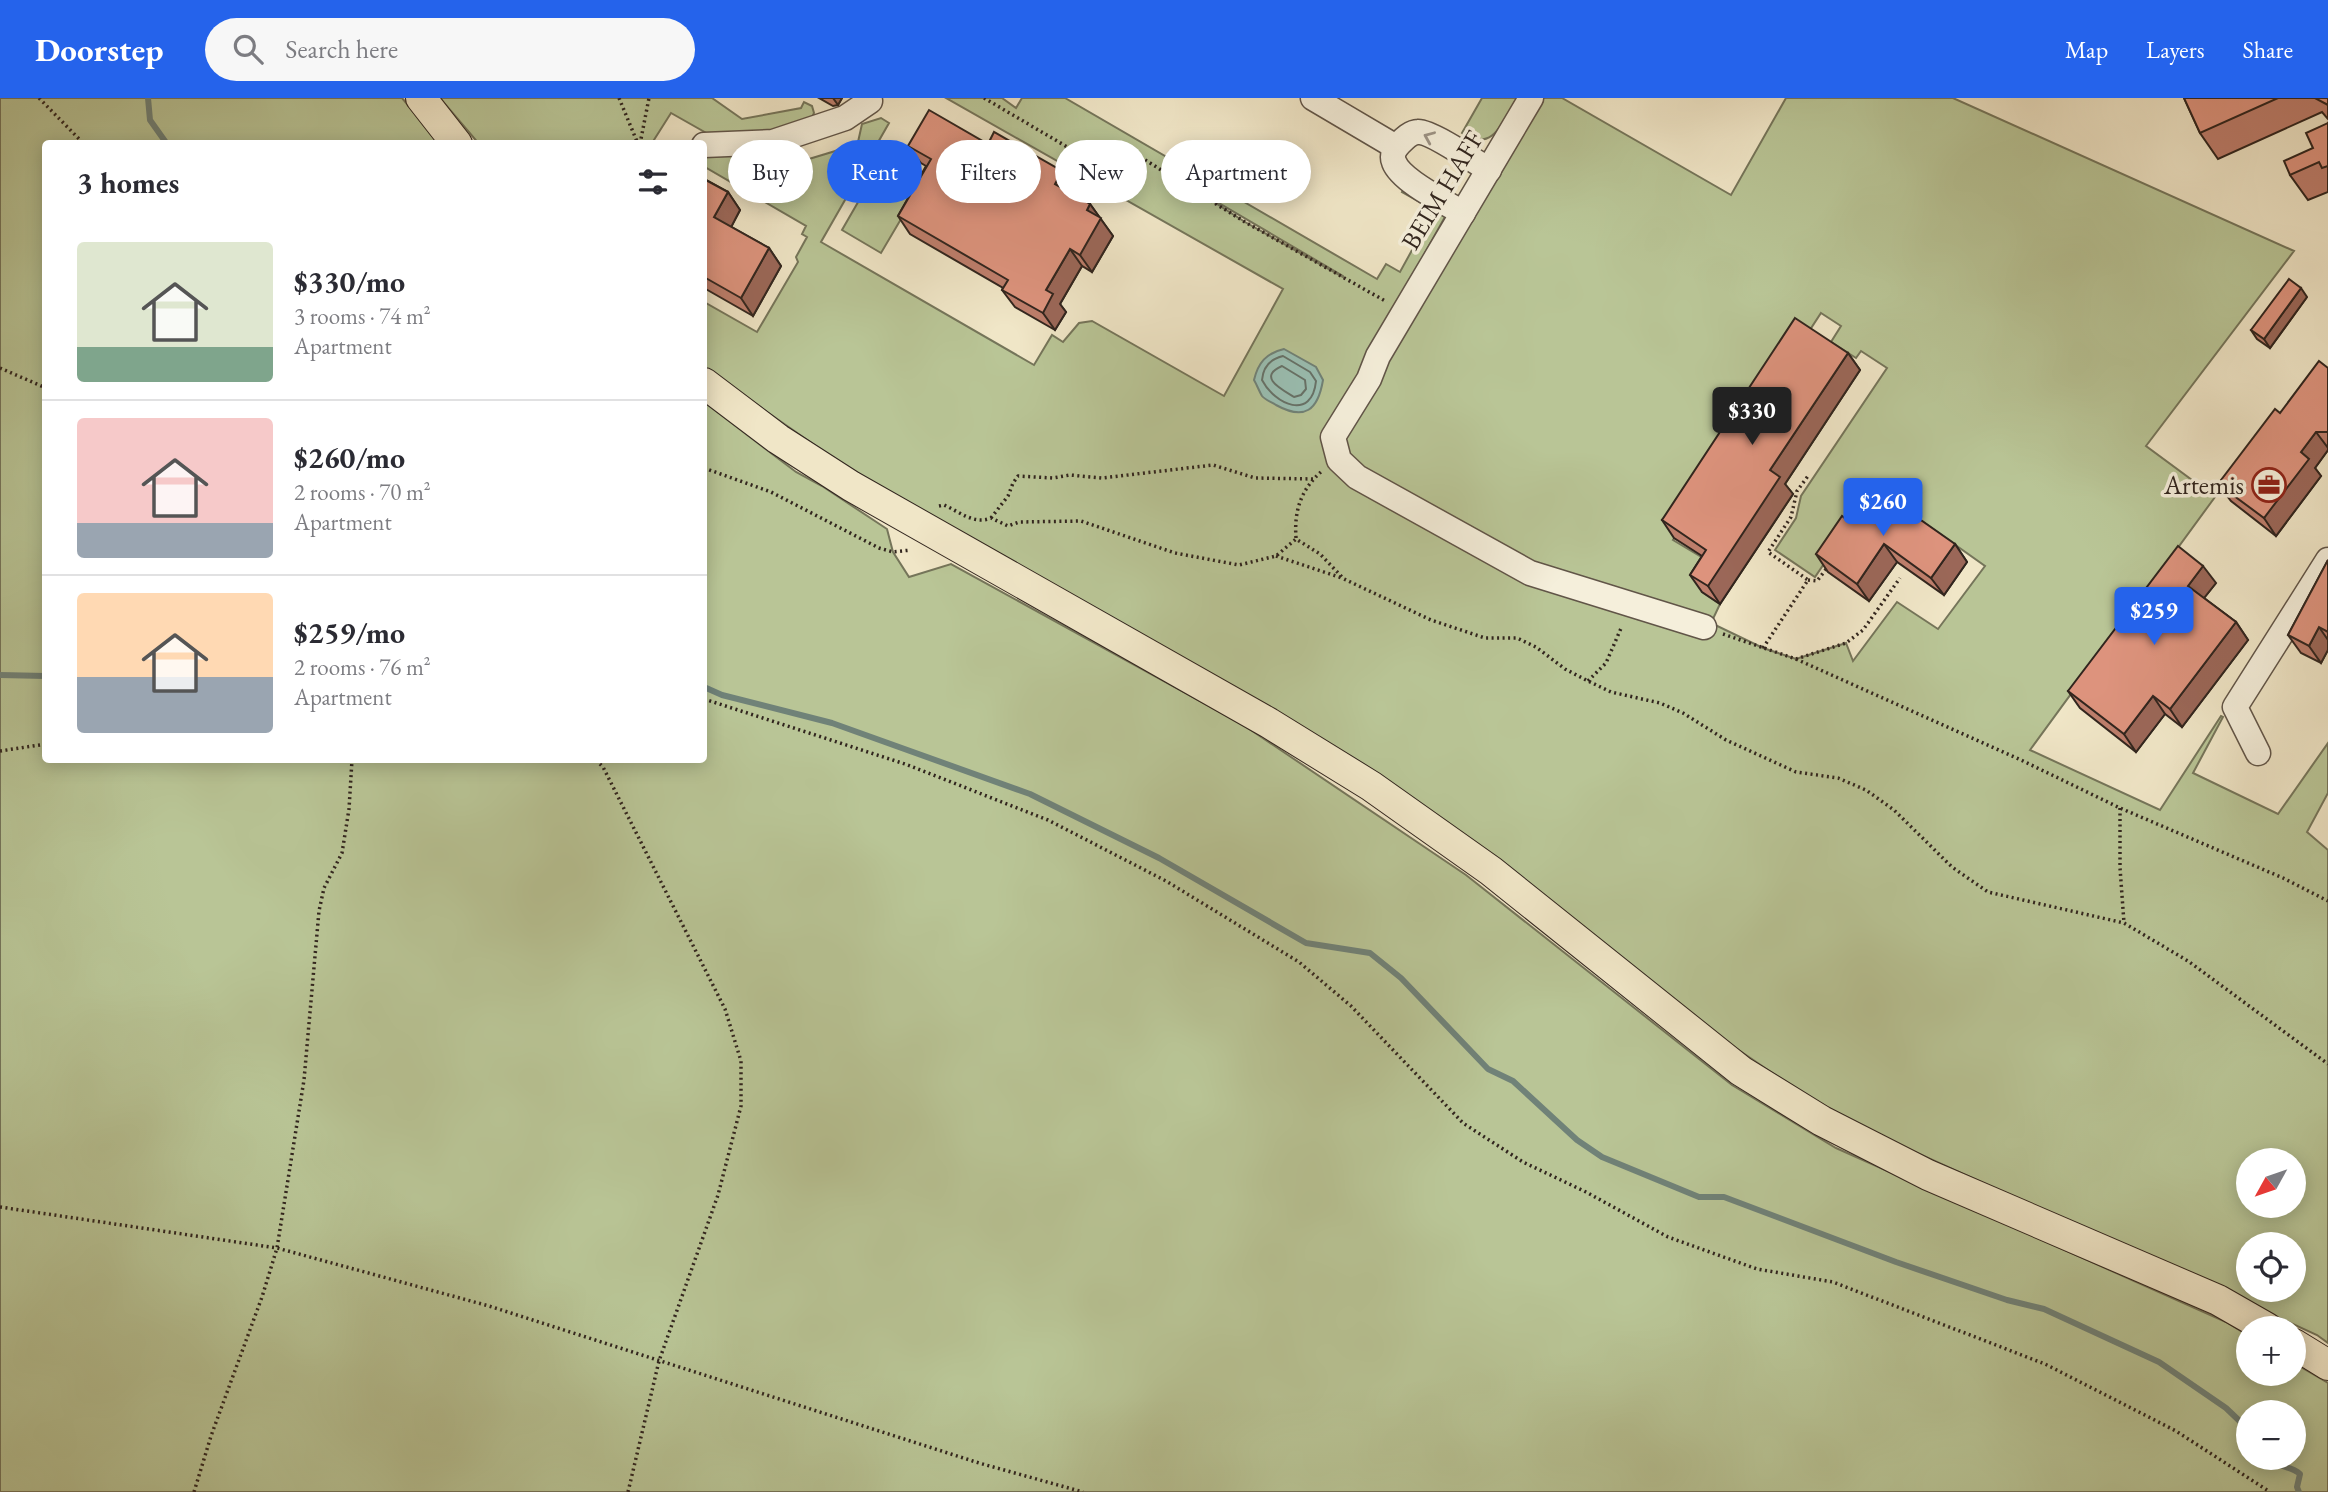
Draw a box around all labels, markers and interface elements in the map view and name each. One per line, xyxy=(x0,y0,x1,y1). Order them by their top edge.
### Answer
search box xyxy=(205,18,695,81)
text: Doorstep xyxy=(35,28,163,71)
icon: search xyxy=(229,30,267,68)
text: Search here xyxy=(285,32,398,66)
text: Map xyxy=(2065,34,2108,65)
text: Layers xyxy=(2146,34,2205,65)
text: Share xyxy=(2243,34,2293,65)
street label: BEIM HAFF xyxy=(1393,124,1491,256)
one-way arrow xyxy=(1424,131,1436,145)
chip: Buy xyxy=(728,140,813,203)
chip: Rent xyxy=(827,140,922,203)
chip: Filters xyxy=(936,140,1041,203)
chip: New xyxy=(1055,140,1147,203)
chip: Apartment xyxy=(1161,140,1311,203)
text: 3 homes xyxy=(77,163,179,202)
icon: filters xyxy=(634,163,672,201)
text: $330/mo xyxy=(294,262,405,301)
icon: home xyxy=(133,270,217,354)
text: 3 rooms · 74 m² xyxy=(294,301,431,331)
text: Apartment xyxy=(294,331,392,361)
pin: $330 xyxy=(1711,388,1793,447)
text: $330 xyxy=(1728,395,1776,425)
text: $260/mo xyxy=(294,438,405,477)
icon: home xyxy=(133,446,217,530)
office icon: Artemis xyxy=(2250,466,2288,504)
place label: Artemis xyxy=(2163,468,2244,502)
text: 2 rooms · 70 m² xyxy=(294,477,431,507)
pin: $260 xyxy=(1842,478,1924,538)
text: $260 xyxy=(1859,486,1907,516)
text: Apartment xyxy=(294,507,392,537)
pin: $259 xyxy=(2113,588,2195,647)
text: $259 xyxy=(2130,595,2178,625)
text: $259/mo xyxy=(294,613,405,652)
icon: home xyxy=(133,621,217,705)
text: 2 rooms · 76 m² xyxy=(294,652,431,682)
text: Apartment xyxy=(294,682,392,712)
north arrow xyxy=(2236,1148,2306,1218)
map controls xyxy=(2236,1148,2306,1470)
button: locate xyxy=(2236,1232,2306,1302)
button: + xyxy=(2236,1316,2306,1386)
button: − xyxy=(2236,1400,2306,1470)

